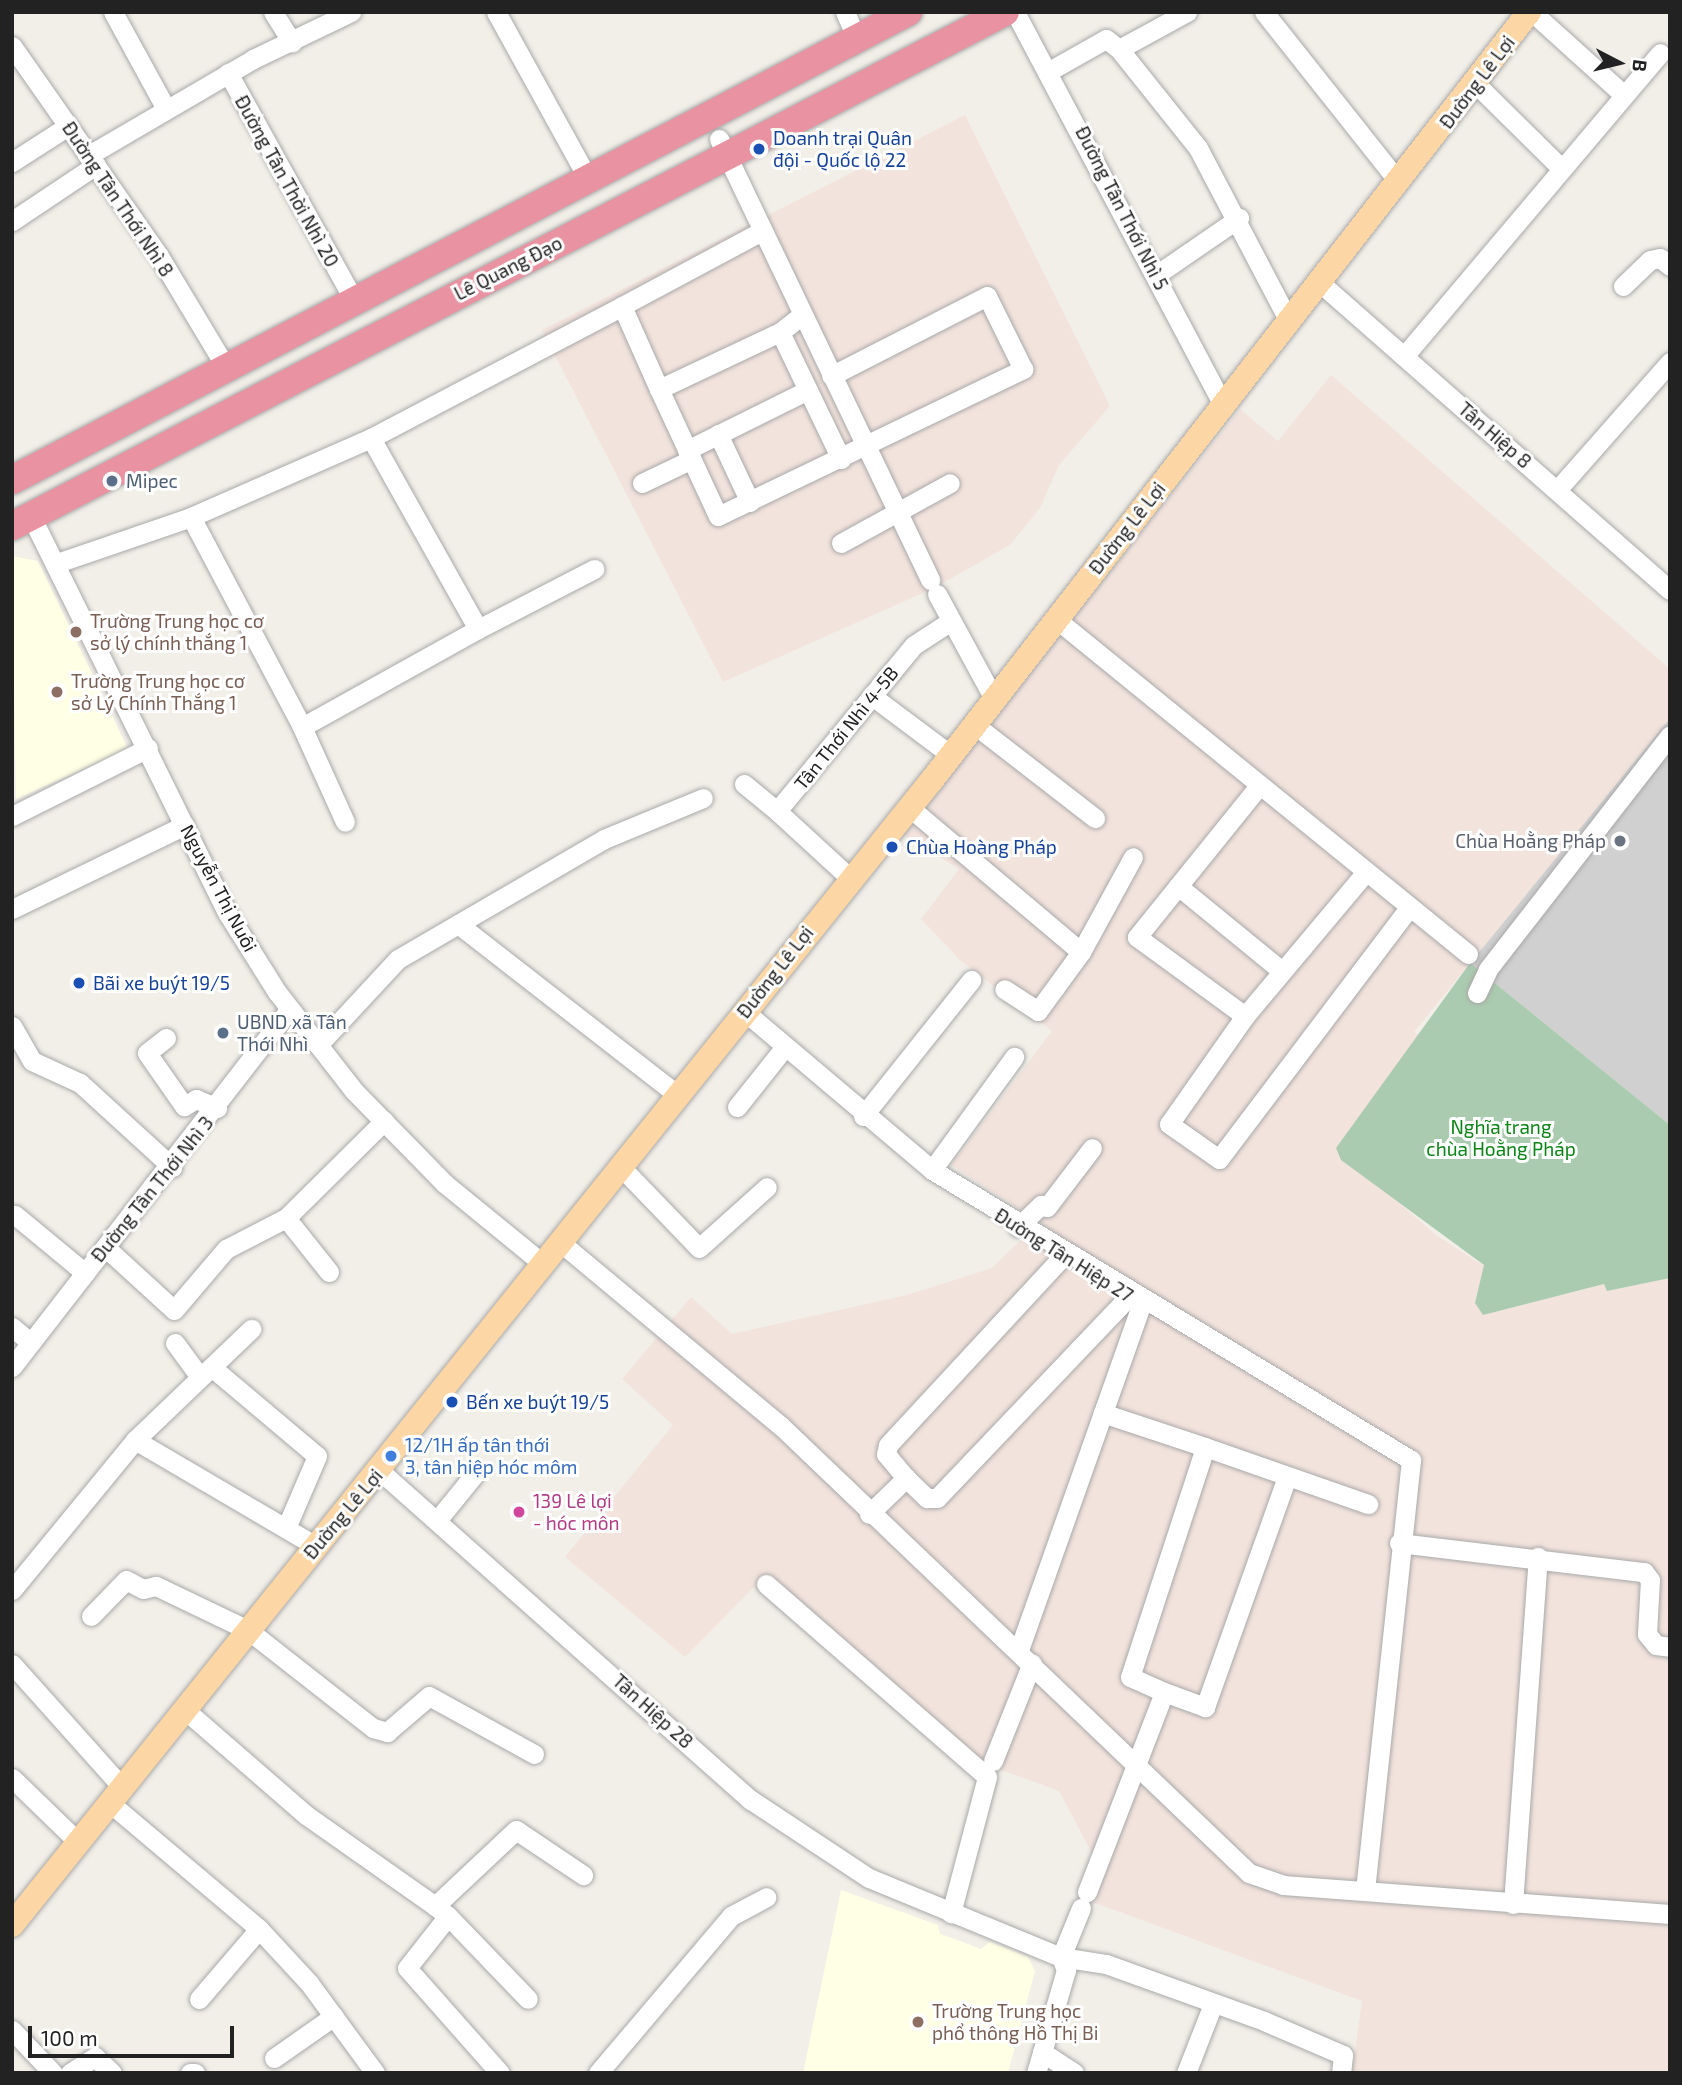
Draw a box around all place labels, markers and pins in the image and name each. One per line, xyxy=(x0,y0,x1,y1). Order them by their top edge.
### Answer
place label: Doanh trại Quân đội - Quốc lộ 22 xyxy=(773,127,912,171)
marker: Doanh trại Quân đội - Quốc lộ 22 xyxy=(751,141,767,157)
place label: Mipec xyxy=(126,470,178,492)
marker: Mipec xyxy=(104,473,120,489)
place label: Trường Trung học cơ sở lý chính thắng 1 xyxy=(90,610,264,654)
marker: Trường Trung học cơ sở lý chính thắng 1 xyxy=(68,624,84,640)
place label: Trường Trung học cơ sở Lý Chính Thắng 1 xyxy=(71,670,245,714)
marker: Trường Trung học cơ sở Lý Chính Thắng 1 xyxy=(49,684,65,700)
place label: Chùa Hoằng Pháp xyxy=(1455,830,1606,852)
marker: Chùa Hoằng Pháp xyxy=(1612,833,1628,849)
place label: Chùa Hoàng Pháp xyxy=(906,836,1057,858)
marker: Chùa Hoàng Pháp xyxy=(884,839,900,855)
place label: Bãi xe buýt 19/5 xyxy=(93,972,230,994)
marker: Bãi xe buýt 19/5 xyxy=(71,975,87,991)
place label: UBND xã Tân Thới Nhì xyxy=(237,1011,347,1055)
marker: UBND xã Tân Thới Nhì xyxy=(215,1025,231,1041)
place label: Bến xe buýt 19/5 xyxy=(466,1391,609,1413)
marker: Bến xe buýt 19/5 xyxy=(444,1394,460,1410)
place label: 12/1H ấp tân thới 3, tân hiệp hóc môm xyxy=(405,1434,578,1478)
marker: 12/1H ấp tân thới 3, tân hiệp hóc môm xyxy=(383,1448,399,1464)
place label: 139 Lê lợi - hóc môn xyxy=(533,1490,620,1534)
marker: 139 Lê lợi - hóc môn xyxy=(511,1504,527,1520)
place label: Trường Trung học phổ thông Hồ Thị Bi xyxy=(932,2000,1099,2044)
marker: Trường Trung học phổ thông Hồ Thị Bi xyxy=(910,2014,926,2030)

